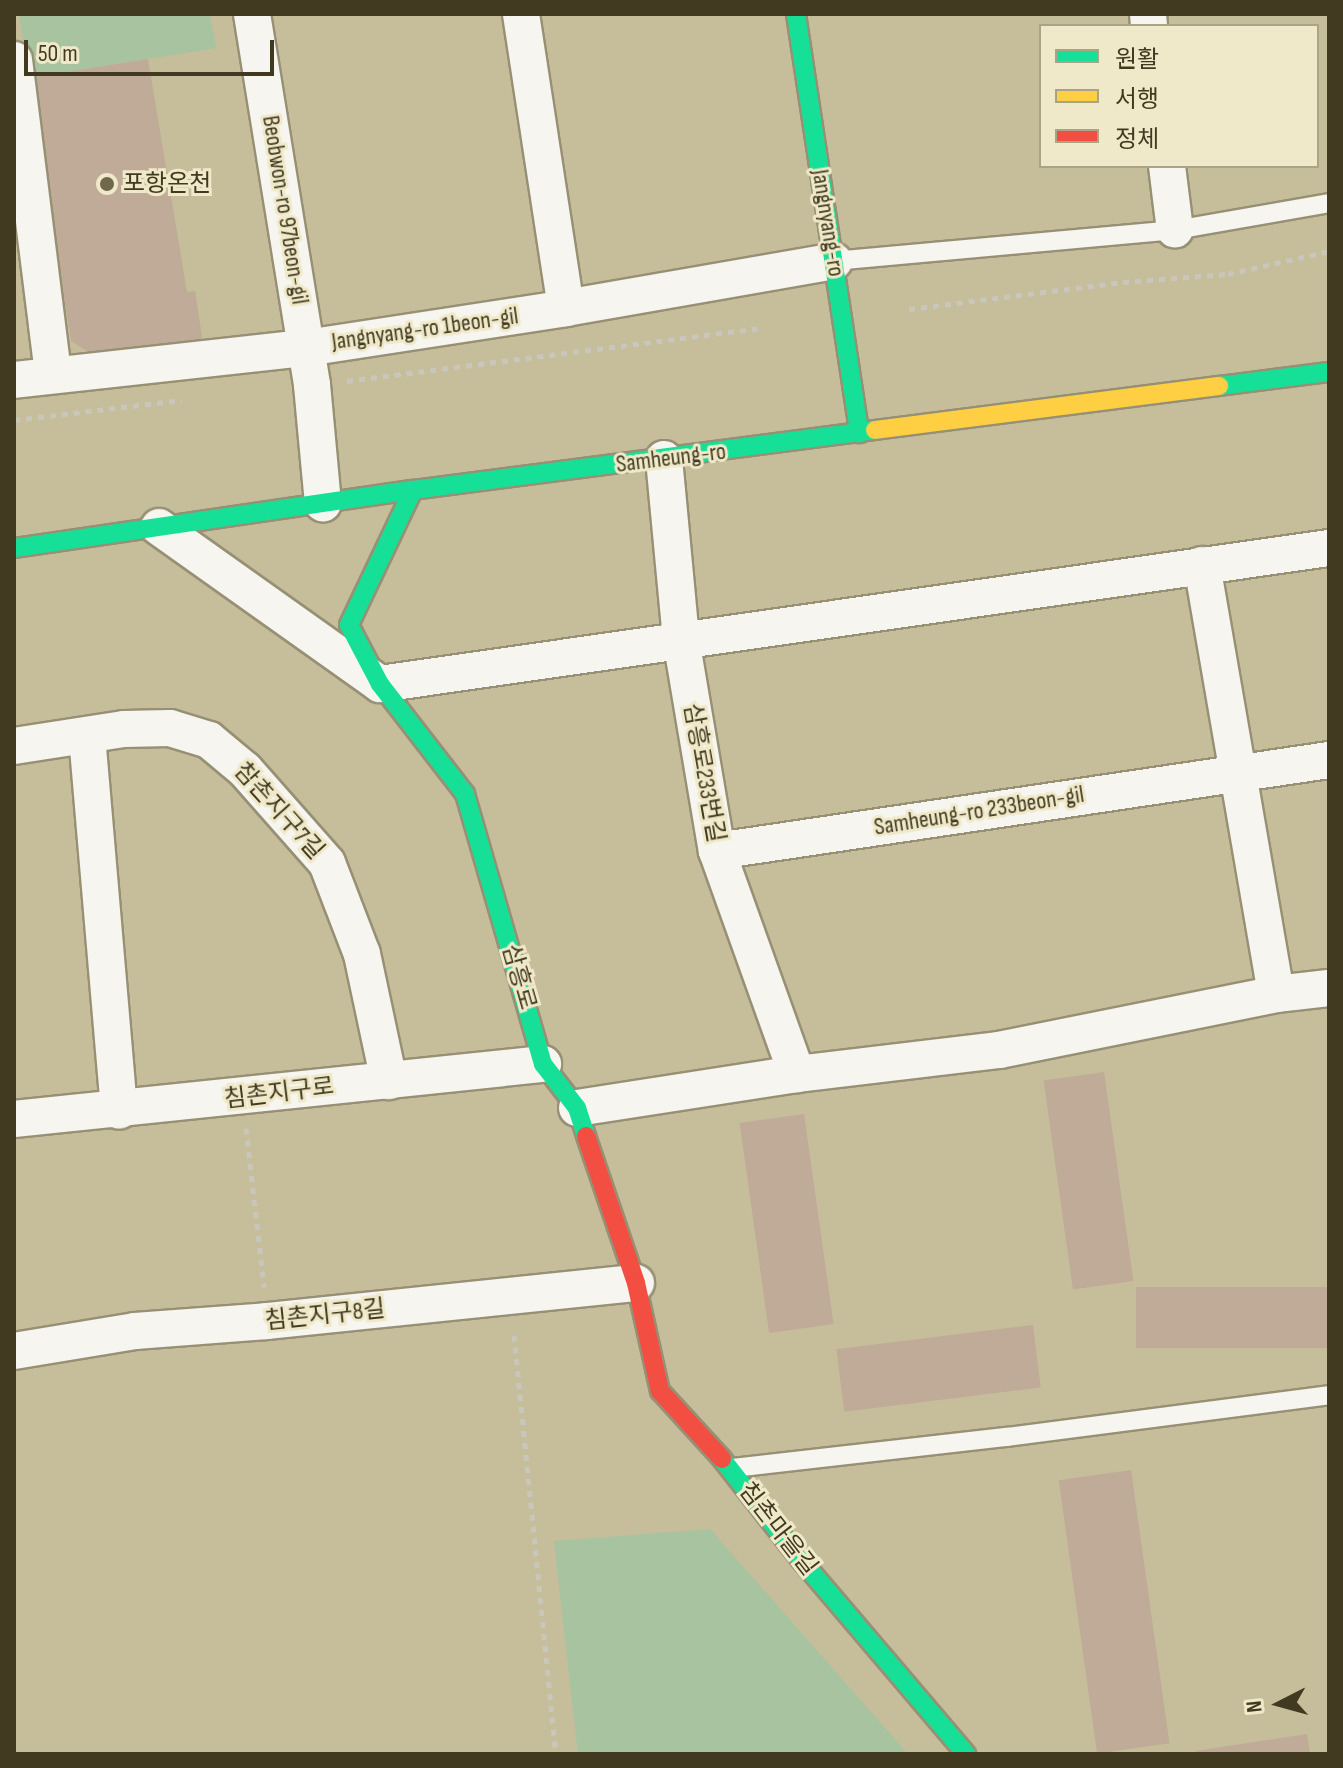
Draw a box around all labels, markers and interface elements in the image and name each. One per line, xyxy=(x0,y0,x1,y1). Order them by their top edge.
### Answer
scale bar xyxy=(28,24,278,74)
legend xyxy=(1039,24,1319,168)
text: 50 m xyxy=(38,39,78,68)
text: 원활 xyxy=(1115,45,1159,74)
text: 서행 xyxy=(1115,85,1159,114)
street label: Beobwon-ro 97beon-gil xyxy=(256,114,314,306)
text: 정체 xyxy=(1115,125,1159,154)
street label: Jangnyang-ro xyxy=(805,167,851,279)
place label: 포항온천 xyxy=(123,170,211,198)
marker: 포항온천 xyxy=(98,175,116,193)
street label: Jangnyang-ro 1beon-gil xyxy=(330,302,520,356)
street label: Samheung-ro xyxy=(614,437,728,479)
street label: 삼흥로233번길 xyxy=(678,701,730,845)
street label: 참촌지구7길 xyxy=(228,757,330,865)
street label: Samheung-ro 233beon-gil xyxy=(872,780,1086,842)
street label: 삼흥로 xyxy=(496,941,542,1013)
street label: 침촌지구로 xyxy=(222,1072,336,1114)
street label: 침촌지구8길 xyxy=(263,1294,387,1336)
street label: 침촌마을길 xyxy=(733,1477,823,1581)
north arrow xyxy=(1239,1664,1319,1744)
text: N xyxy=(1241,1699,1269,1714)

